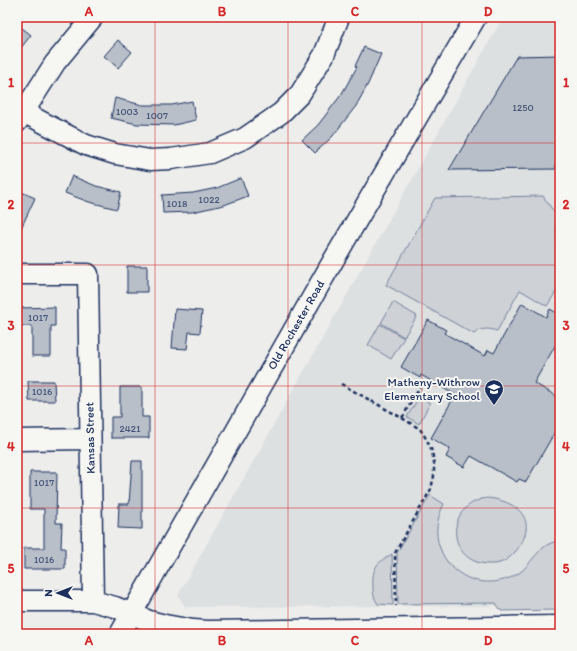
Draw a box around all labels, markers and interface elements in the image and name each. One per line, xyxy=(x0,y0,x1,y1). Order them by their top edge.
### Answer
text: A xyxy=(84,4,94,19)
text: B xyxy=(218,4,227,19)
text: C xyxy=(351,4,360,19)
text: D xyxy=(484,4,493,19)
text: 1 xyxy=(8,75,14,90)
text: 1 xyxy=(563,75,569,90)
house number: 1250 xyxy=(512,101,534,114)
house number: 1003 xyxy=(116,105,139,118)
house number: 1007 xyxy=(146,109,168,122)
house number: 1022 xyxy=(198,193,220,206)
text: 2 xyxy=(8,197,15,212)
house number: 1018 xyxy=(167,197,188,210)
text: 2 xyxy=(563,197,570,212)
street label: Old Rochester Road xyxy=(265,277,328,372)
house number: 1017 xyxy=(28,311,48,324)
text: 3 xyxy=(7,318,15,333)
text: 3 xyxy=(562,318,570,333)
place label: Matheny-Withrow Elementary School xyxy=(384,375,481,403)
school or university icon: Matheny-Withrow Elementary School xyxy=(483,378,505,406)
house number: 1016 xyxy=(32,385,52,398)
street label: Kansas Street xyxy=(82,401,98,474)
house number: 2421 xyxy=(119,422,141,435)
text: 4 xyxy=(7,439,15,454)
text: 4 xyxy=(562,439,570,454)
house number: 1017 xyxy=(34,476,54,489)
house number: 1016 xyxy=(34,553,54,566)
text: 5 xyxy=(8,561,15,576)
text: 5 xyxy=(563,561,570,576)
north arrow xyxy=(38,573,78,613)
text: N xyxy=(42,589,55,597)
text: A xyxy=(84,633,94,648)
text: B xyxy=(218,633,227,648)
text: C xyxy=(351,633,360,648)
text: D xyxy=(484,633,493,648)

